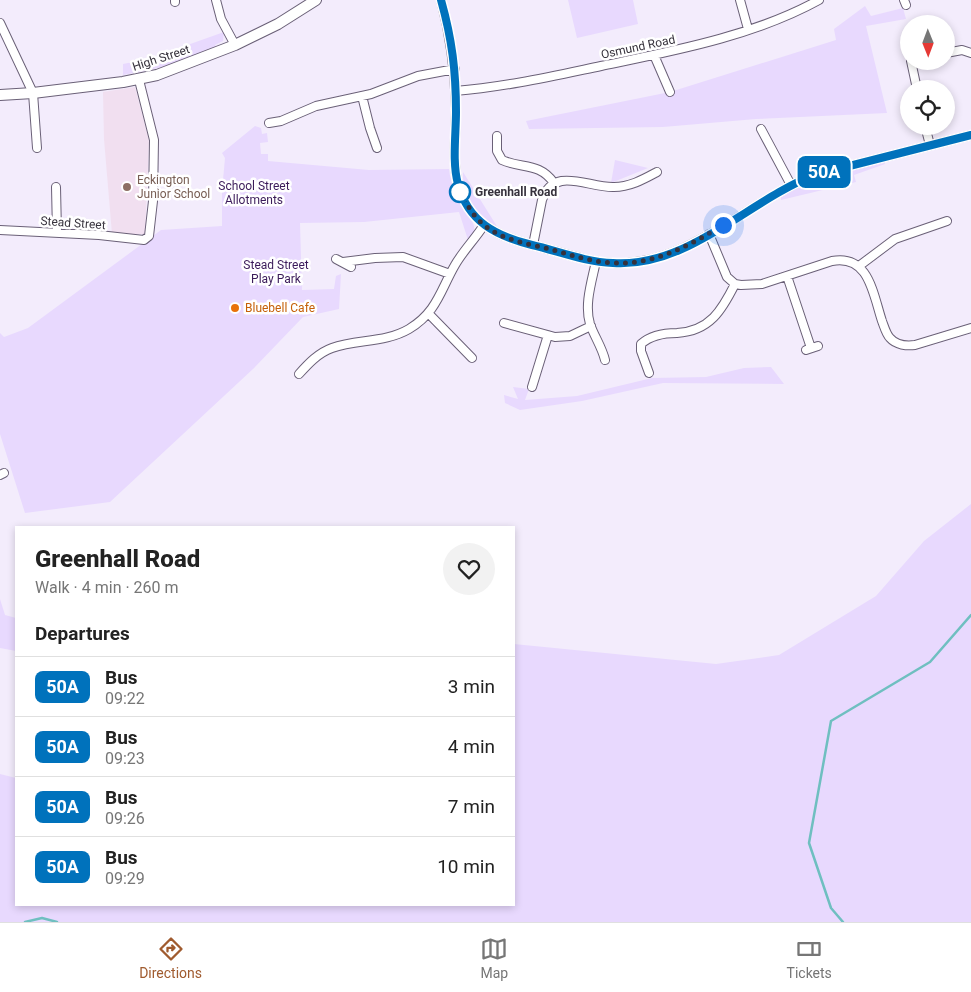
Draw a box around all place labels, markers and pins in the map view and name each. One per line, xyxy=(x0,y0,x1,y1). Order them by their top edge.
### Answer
place label: Eckington Junior School xyxy=(137,173,210,201)
marker: Eckington Junior School xyxy=(121,181,133,193)
marker: Greenhall Road xyxy=(449,181,471,203)
place label: Greenhall Road xyxy=(475,185,558,199)
place label: Bluebell Cafe xyxy=(245,301,315,315)
marker: Bluebell Cafe xyxy=(229,302,241,314)

